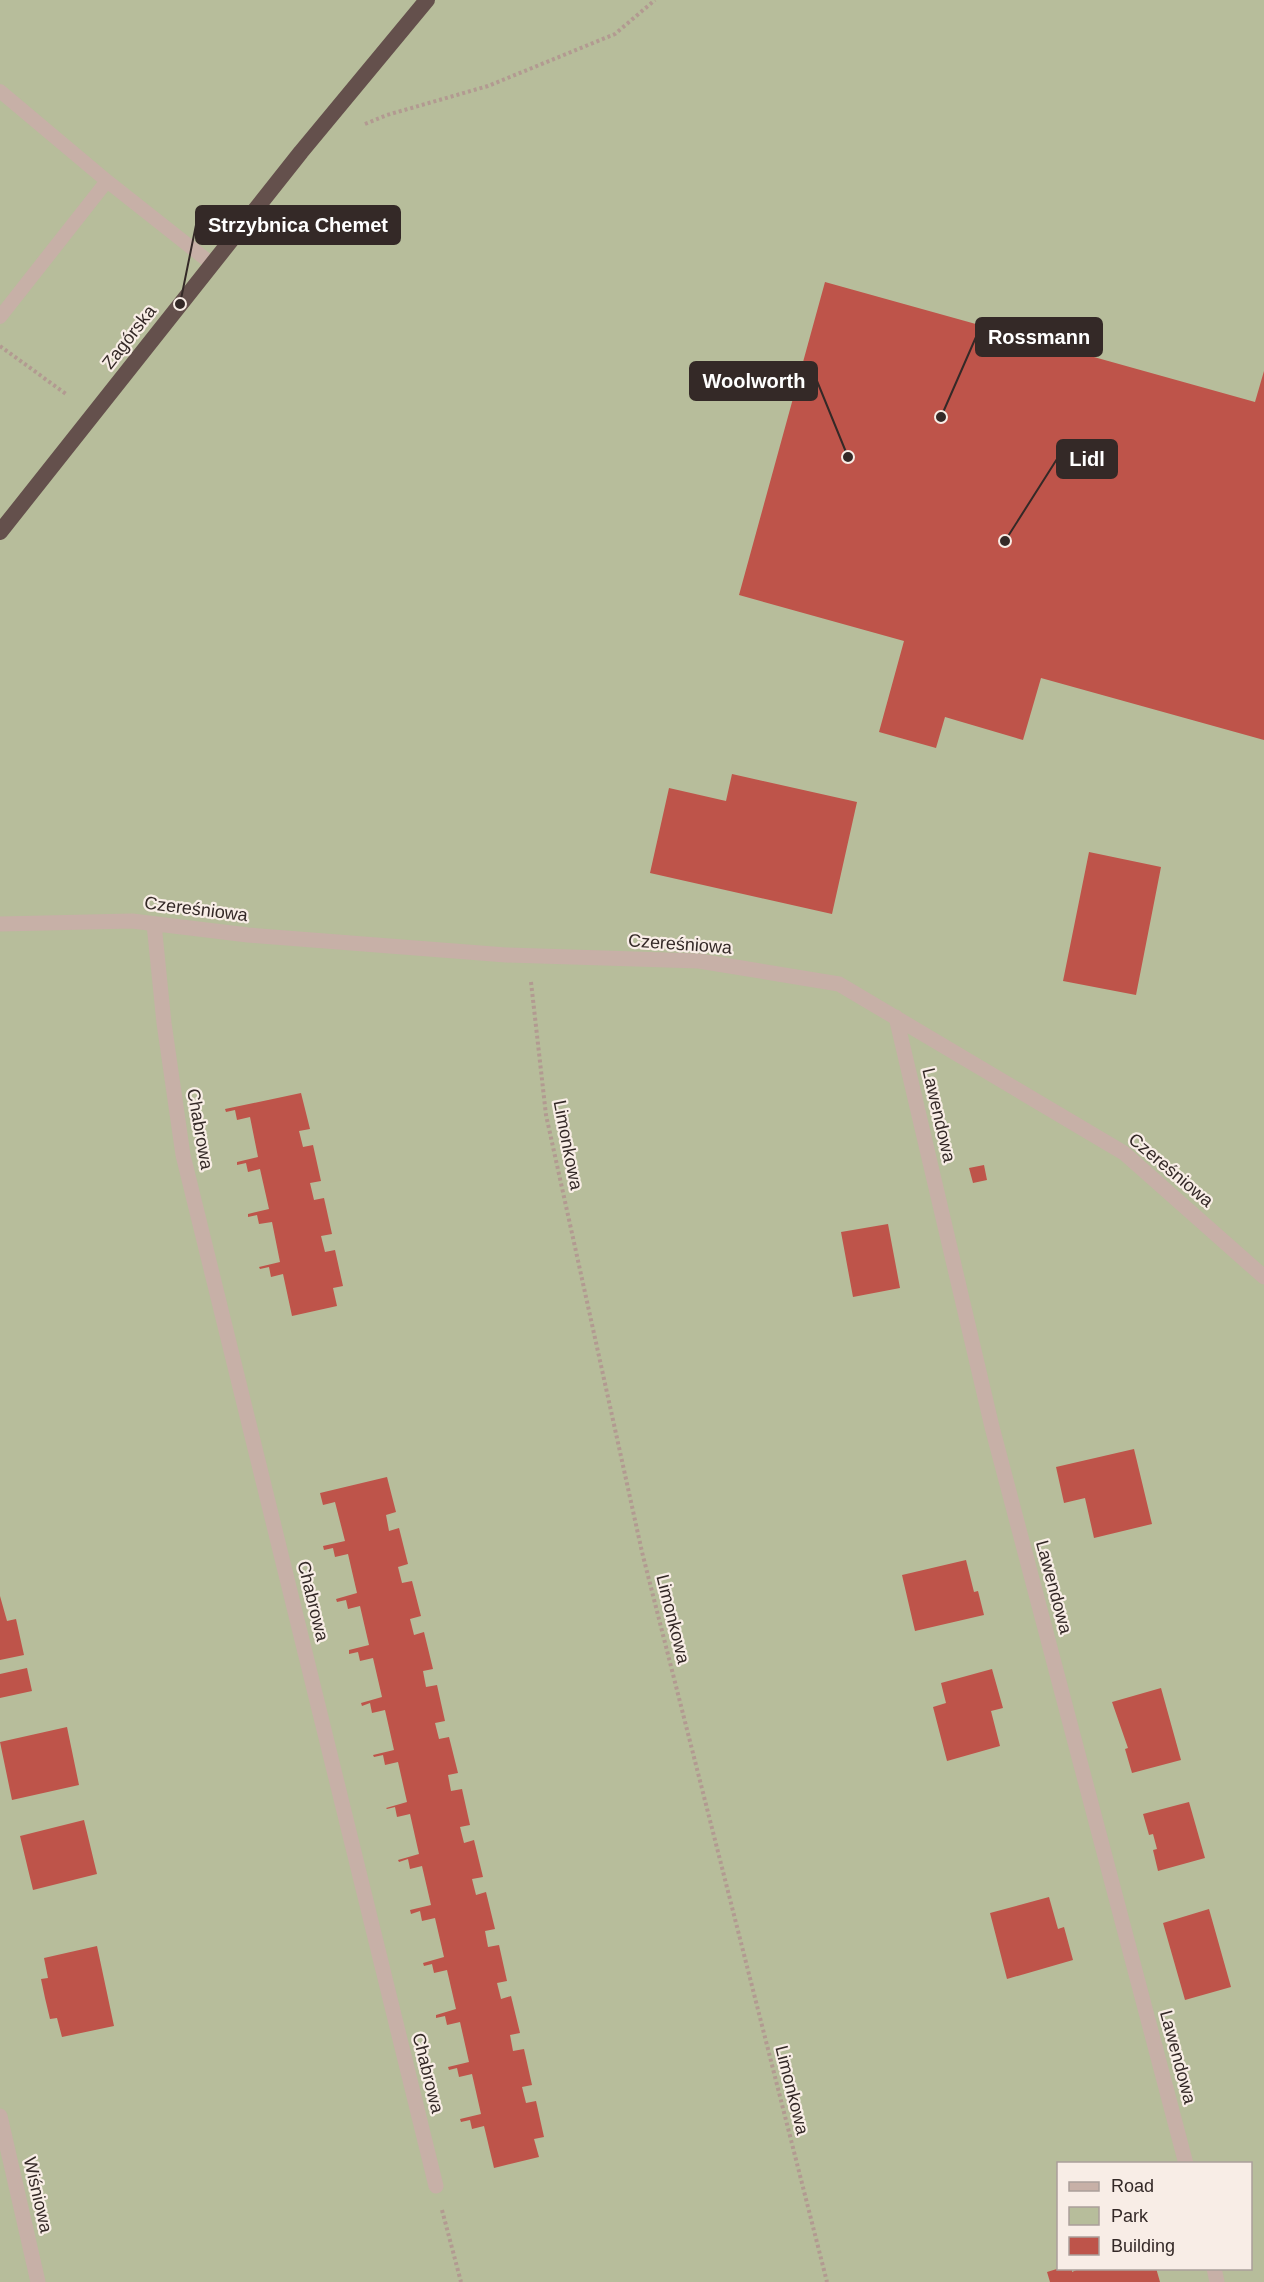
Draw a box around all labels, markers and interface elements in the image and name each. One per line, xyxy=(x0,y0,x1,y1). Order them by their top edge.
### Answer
callout: Strzybnica Chemet xyxy=(196,206,400,244)
text: Strzybnica Chemet xyxy=(208,214,388,236)
street label: Zagórska xyxy=(98,301,161,373)
callout: Rossmann xyxy=(976,318,1102,356)
text: Rossmann xyxy=(988,326,1090,348)
callout: Woolworth xyxy=(690,362,817,400)
text: Woolworth xyxy=(703,370,805,392)
callout: Lidl xyxy=(1057,440,1117,478)
text: Lidl xyxy=(1069,448,1105,470)
street label: Czereśniowa xyxy=(143,893,250,925)
street label: Czereśniowa xyxy=(627,930,734,958)
street label: Lawendowa xyxy=(918,1066,960,1165)
street label: Chabrowa xyxy=(183,1087,217,1172)
street label: Limonkowa xyxy=(549,1098,587,1193)
street label: Czereśniowa xyxy=(1125,1129,1218,1212)
street label: Lawendowa xyxy=(1032,1538,1076,1637)
street label: Chabrowa xyxy=(293,1559,333,1644)
street label: Limonkowa xyxy=(652,1572,694,1667)
street label: Lawendowa xyxy=(1156,2008,1200,2107)
street label: Chabrowa xyxy=(408,2031,448,2116)
street label: Limonkowa xyxy=(771,2043,813,2138)
street label: Wiśniowa xyxy=(20,2155,57,2236)
legend xyxy=(1057,2162,1252,2270)
text: Road xyxy=(1111,2176,1154,2196)
text: Park xyxy=(1111,2206,1149,2226)
text: Building xyxy=(1111,2236,1175,2256)

